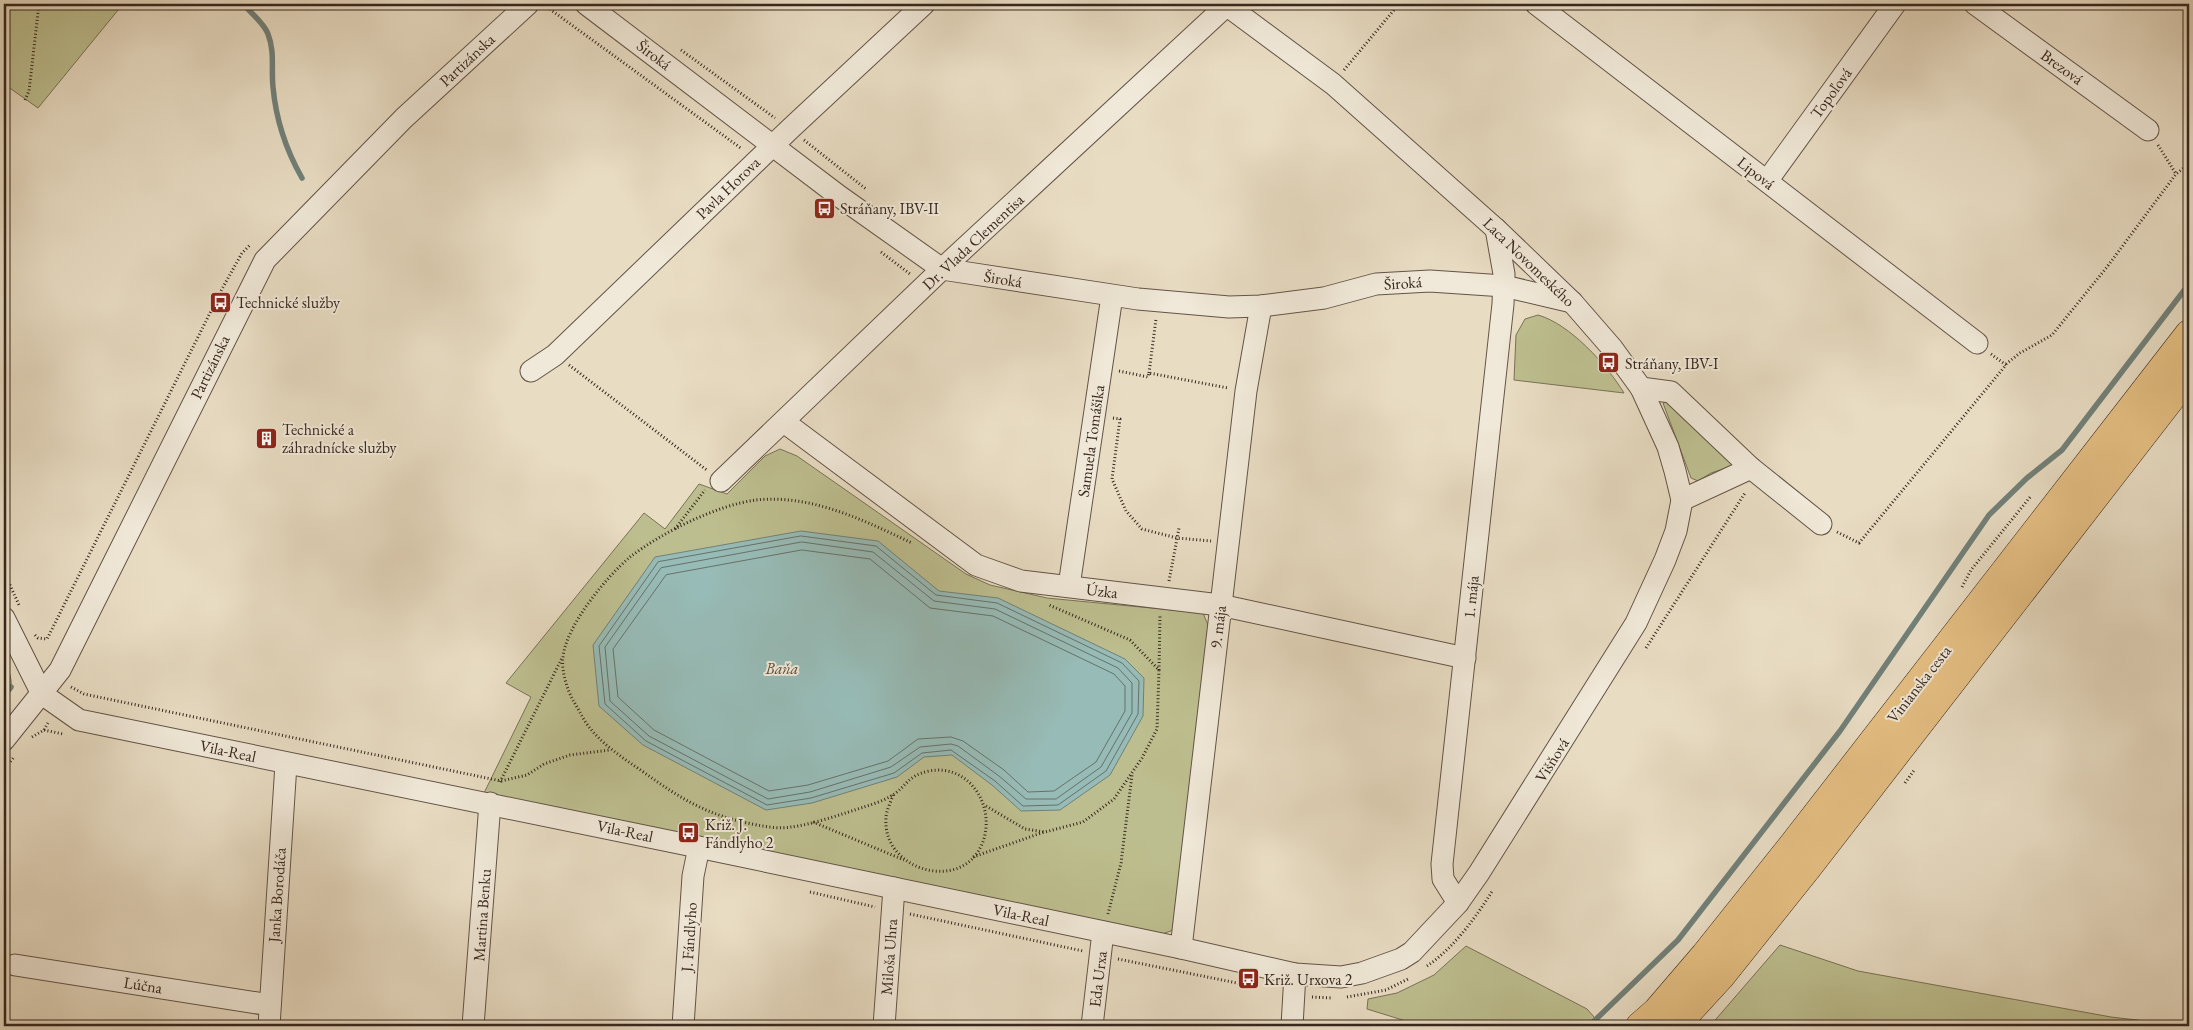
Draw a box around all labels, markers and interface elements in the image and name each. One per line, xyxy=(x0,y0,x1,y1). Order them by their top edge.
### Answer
street label: Partizánska xyxy=(435,29,500,91)
street label: Široká xyxy=(632,35,676,75)
street label: Brezová xyxy=(2036,44,2088,90)
street label: Topoľová xyxy=(1806,63,1857,123)
street label: Pavla Horova xyxy=(691,152,765,224)
street label: Lipová xyxy=(1733,152,1780,195)
street label: Dr. Vlada Clementisa xyxy=(918,189,1029,295)
bus stop icon: Stráňany, IBV-II xyxy=(812,196,836,220)
place label: Stráňany, IBV-II xyxy=(840,198,939,219)
street label: Laca Novomeského xyxy=(1478,213,1580,311)
street label: Široká xyxy=(982,266,1024,292)
street label: Široká xyxy=(1383,271,1423,295)
bus stop icon: Technické služby xyxy=(208,290,232,314)
place label: Technické služby xyxy=(236,292,341,313)
street label: Partizánska xyxy=(186,331,235,402)
bus stop icon: Stráňany, IBV-I xyxy=(1597,351,1621,375)
place label: Stráňany, IBV-I xyxy=(1625,353,1719,374)
street label: Samuela Tomášika xyxy=(1073,383,1109,498)
place label: Technické a záhradnícke služby xyxy=(282,419,398,458)
building icon: Technické a záhradnícke služby xyxy=(254,426,278,450)
street label: 1. mája xyxy=(1458,574,1484,620)
street label: Úzka xyxy=(1085,579,1120,603)
street label: 9. mája xyxy=(1205,604,1231,650)
street label: Vinianska cesta xyxy=(1882,640,1956,727)
park label: Baňa xyxy=(765,658,798,679)
street label: Višňová xyxy=(1530,733,1574,786)
street label: Vila-Real xyxy=(198,735,258,767)
place label: Križ. J. Fándlyho 2 xyxy=(705,814,774,853)
street label: Vila-Real xyxy=(595,815,655,847)
bus stop icon: Križ. J. Fándlyho 2 xyxy=(677,821,701,845)
street label: Janka Borodáča xyxy=(263,846,291,945)
street label: Martina Benku xyxy=(468,867,496,962)
street label: Vila-Real xyxy=(991,899,1051,931)
street label: J. Fándlyho xyxy=(676,901,702,975)
street label: Miloša Uhra xyxy=(876,917,902,996)
street label: Eda Urxa xyxy=(1084,949,1112,1008)
bus stop icon: Križ. Urxova 2 xyxy=(1236,967,1260,991)
place label: Križ. Urxova 2 xyxy=(1264,969,1353,990)
street label: Lúčna xyxy=(122,972,164,999)

